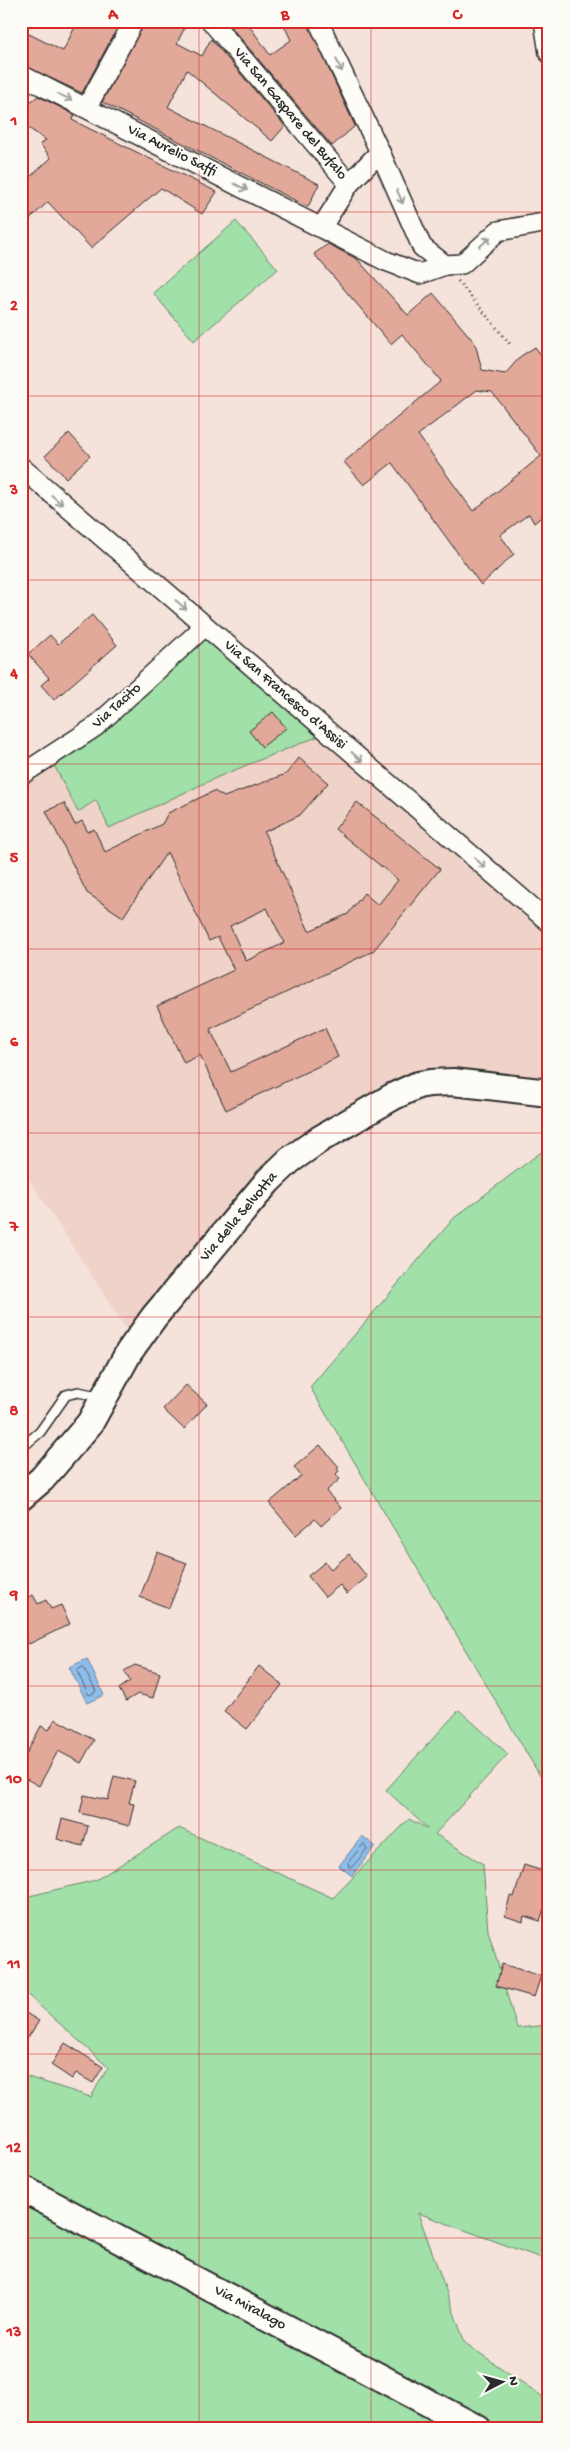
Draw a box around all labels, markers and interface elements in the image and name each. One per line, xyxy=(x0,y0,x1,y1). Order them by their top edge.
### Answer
text: A xyxy=(107,7,119,26)
text: B xyxy=(280,7,290,26)
text: C xyxy=(452,7,463,26)
street label: Via San Gaspare del Bufalo xyxy=(229,43,351,184)
one-way arrow xyxy=(335,57,344,72)
one-way arrow xyxy=(57,92,72,102)
text: 1 xyxy=(10,113,17,132)
street label: Via Aurelio Saffi xyxy=(123,120,220,181)
one-way arrow xyxy=(233,183,248,192)
one-way arrow xyxy=(396,188,405,204)
one-way arrow xyxy=(479,236,492,248)
text: 2 xyxy=(10,298,18,317)
text: 3 xyxy=(9,482,18,501)
one-way arrow xyxy=(51,494,64,506)
one-way arrow xyxy=(174,600,187,611)
street label: Via San Francesco d'Assisi xyxy=(219,636,350,753)
text: 4 xyxy=(9,666,18,685)
street label: Via Tacito xyxy=(88,679,145,733)
one-way arrow xyxy=(350,751,363,762)
text: 5 xyxy=(10,850,19,869)
one-way arrow xyxy=(474,857,487,869)
text: 6 xyxy=(10,1034,19,1053)
street label: Via della Selvotta xyxy=(196,1168,282,1266)
text: 7 xyxy=(9,1219,19,1238)
text: 8 xyxy=(10,1403,19,1422)
text: 9 xyxy=(9,1587,18,1606)
text: 10 xyxy=(5,1771,22,1790)
text: 11 xyxy=(7,1956,20,1975)
text: 12 xyxy=(6,2140,21,2159)
street label: Via Miralago xyxy=(210,2281,289,2335)
text: 13 xyxy=(6,2324,21,2343)
north arrow xyxy=(478,2358,528,2408)
text: N xyxy=(504,2375,521,2386)

